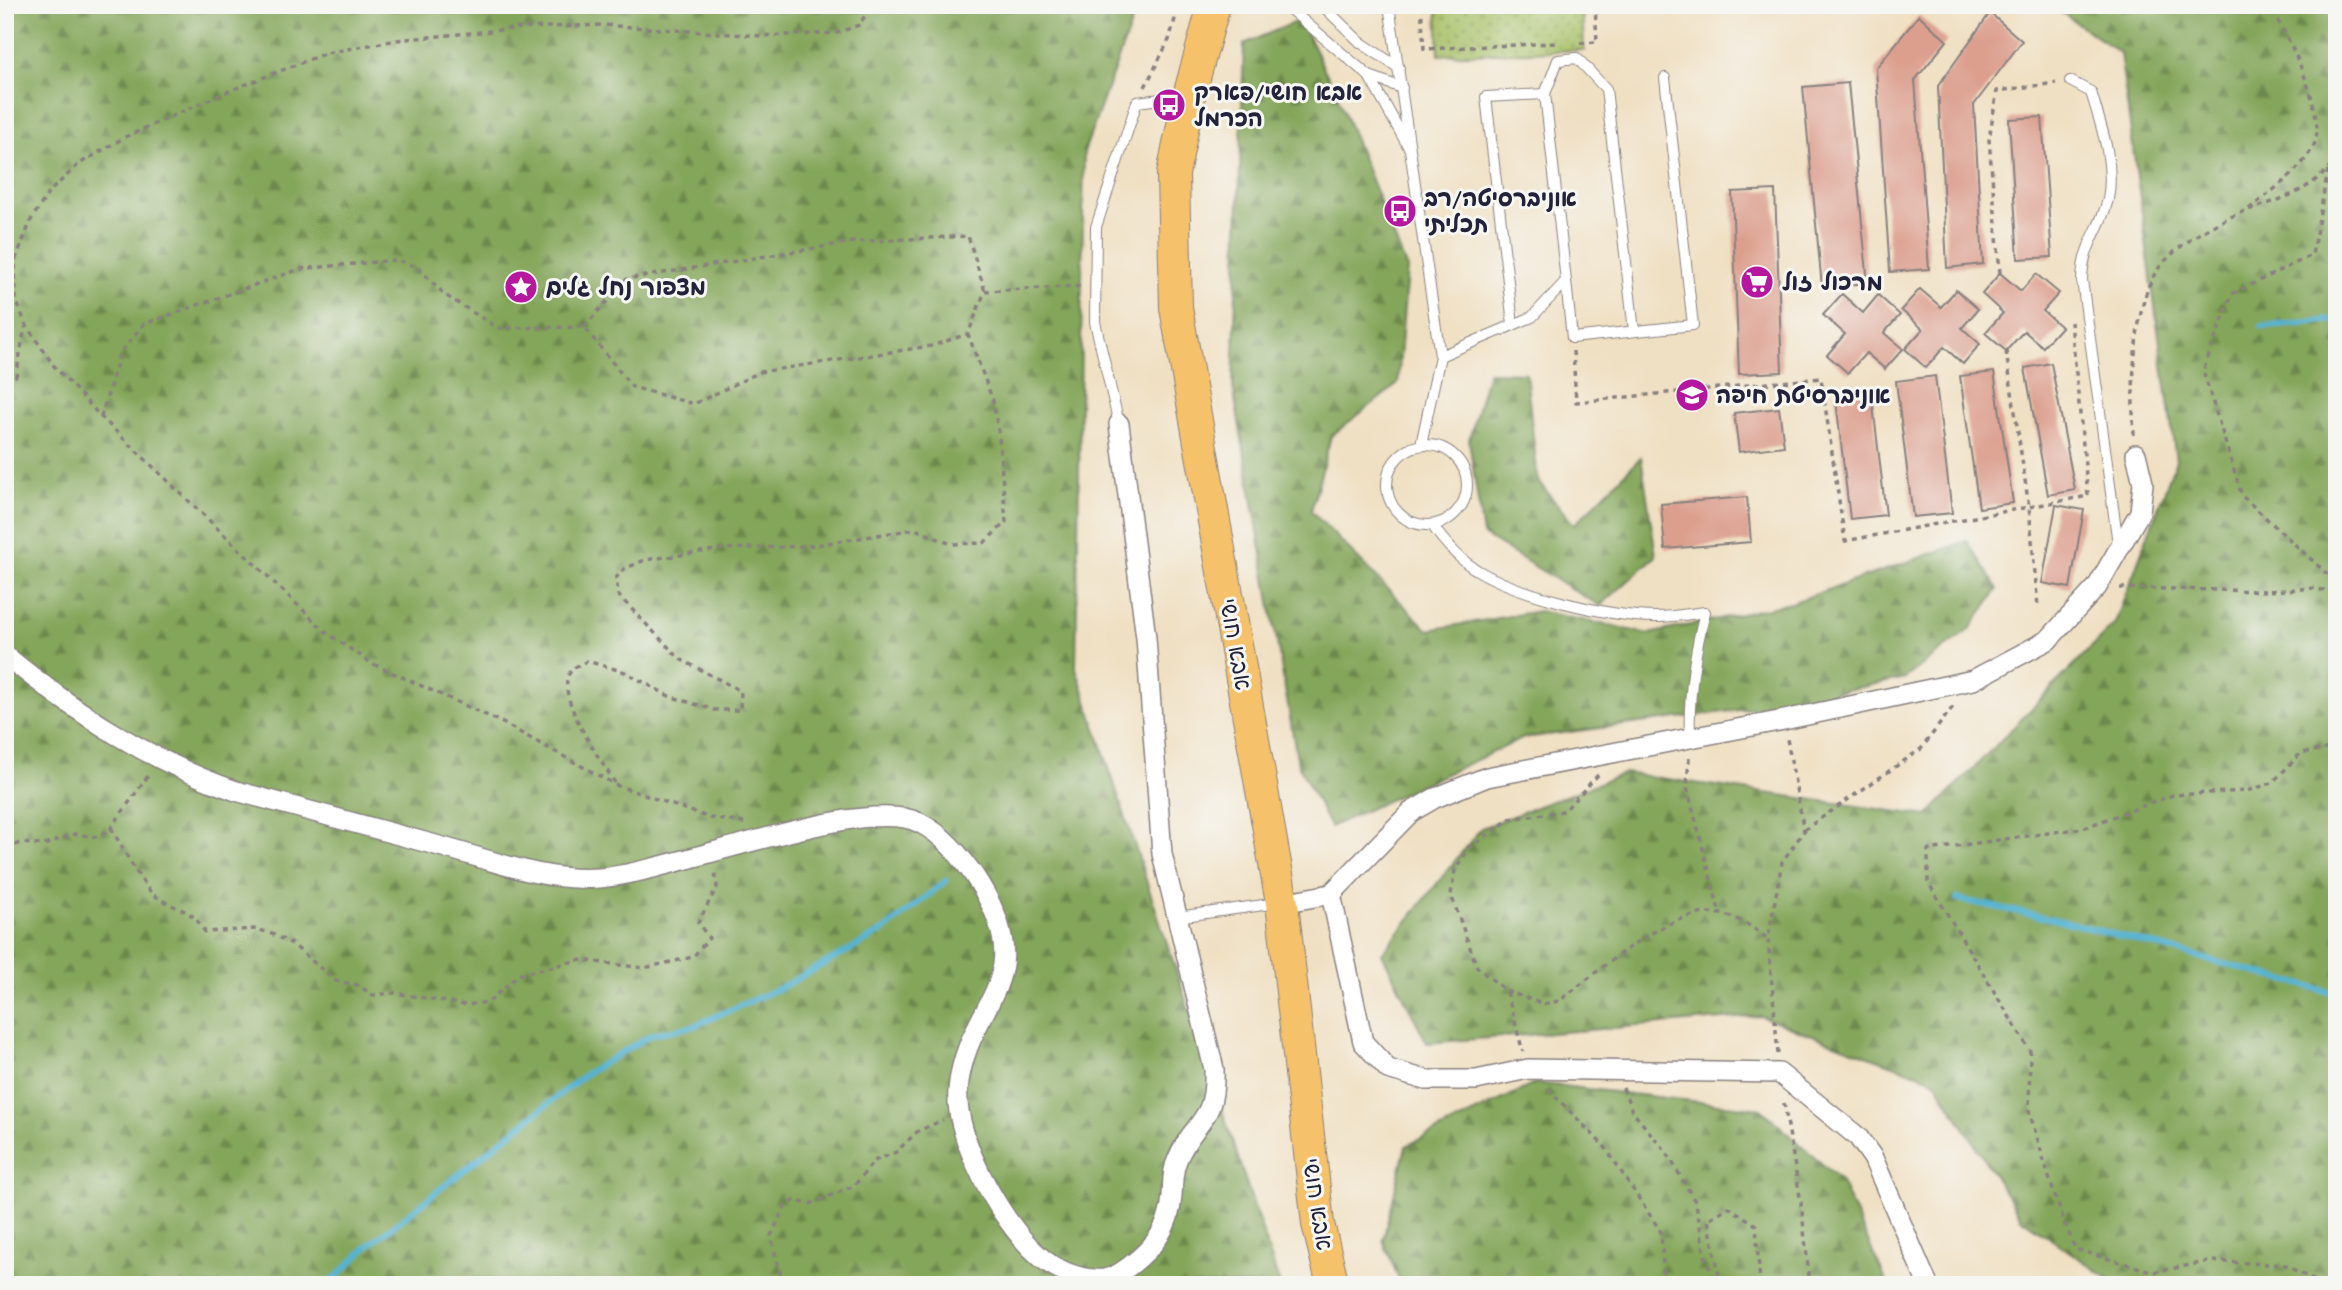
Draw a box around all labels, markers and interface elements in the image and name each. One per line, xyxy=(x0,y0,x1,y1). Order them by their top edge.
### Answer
place label: אבא חושי/פארק הכרמל xyxy=(1194,79,1362,132)
bus stop icon: אבא חושי/פארק הכרמל xyxy=(1150,86,1188,124)
place label: אוניברסיטה/רב תכליתי xyxy=(1423,185,1577,238)
bus stop icon: אוניברסיטה/רב תכליתי xyxy=(1381,192,1419,230)
supermarket icon: מרכול זול xyxy=(1738,263,1776,301)
place icon: מצפור נחל גלים xyxy=(502,268,540,306)
place label: מרכול זול xyxy=(1782,269,1883,296)
place label: מצפור נחל גלים xyxy=(546,274,706,301)
school or university icon: אוניברסיטת חיפה xyxy=(1673,376,1711,414)
place label: אוניברסיטת חיפה xyxy=(1716,382,1890,409)
street label: אבא חושי xyxy=(1214,596,1257,692)
street label: אבא חושי xyxy=(1297,1156,1338,1252)

